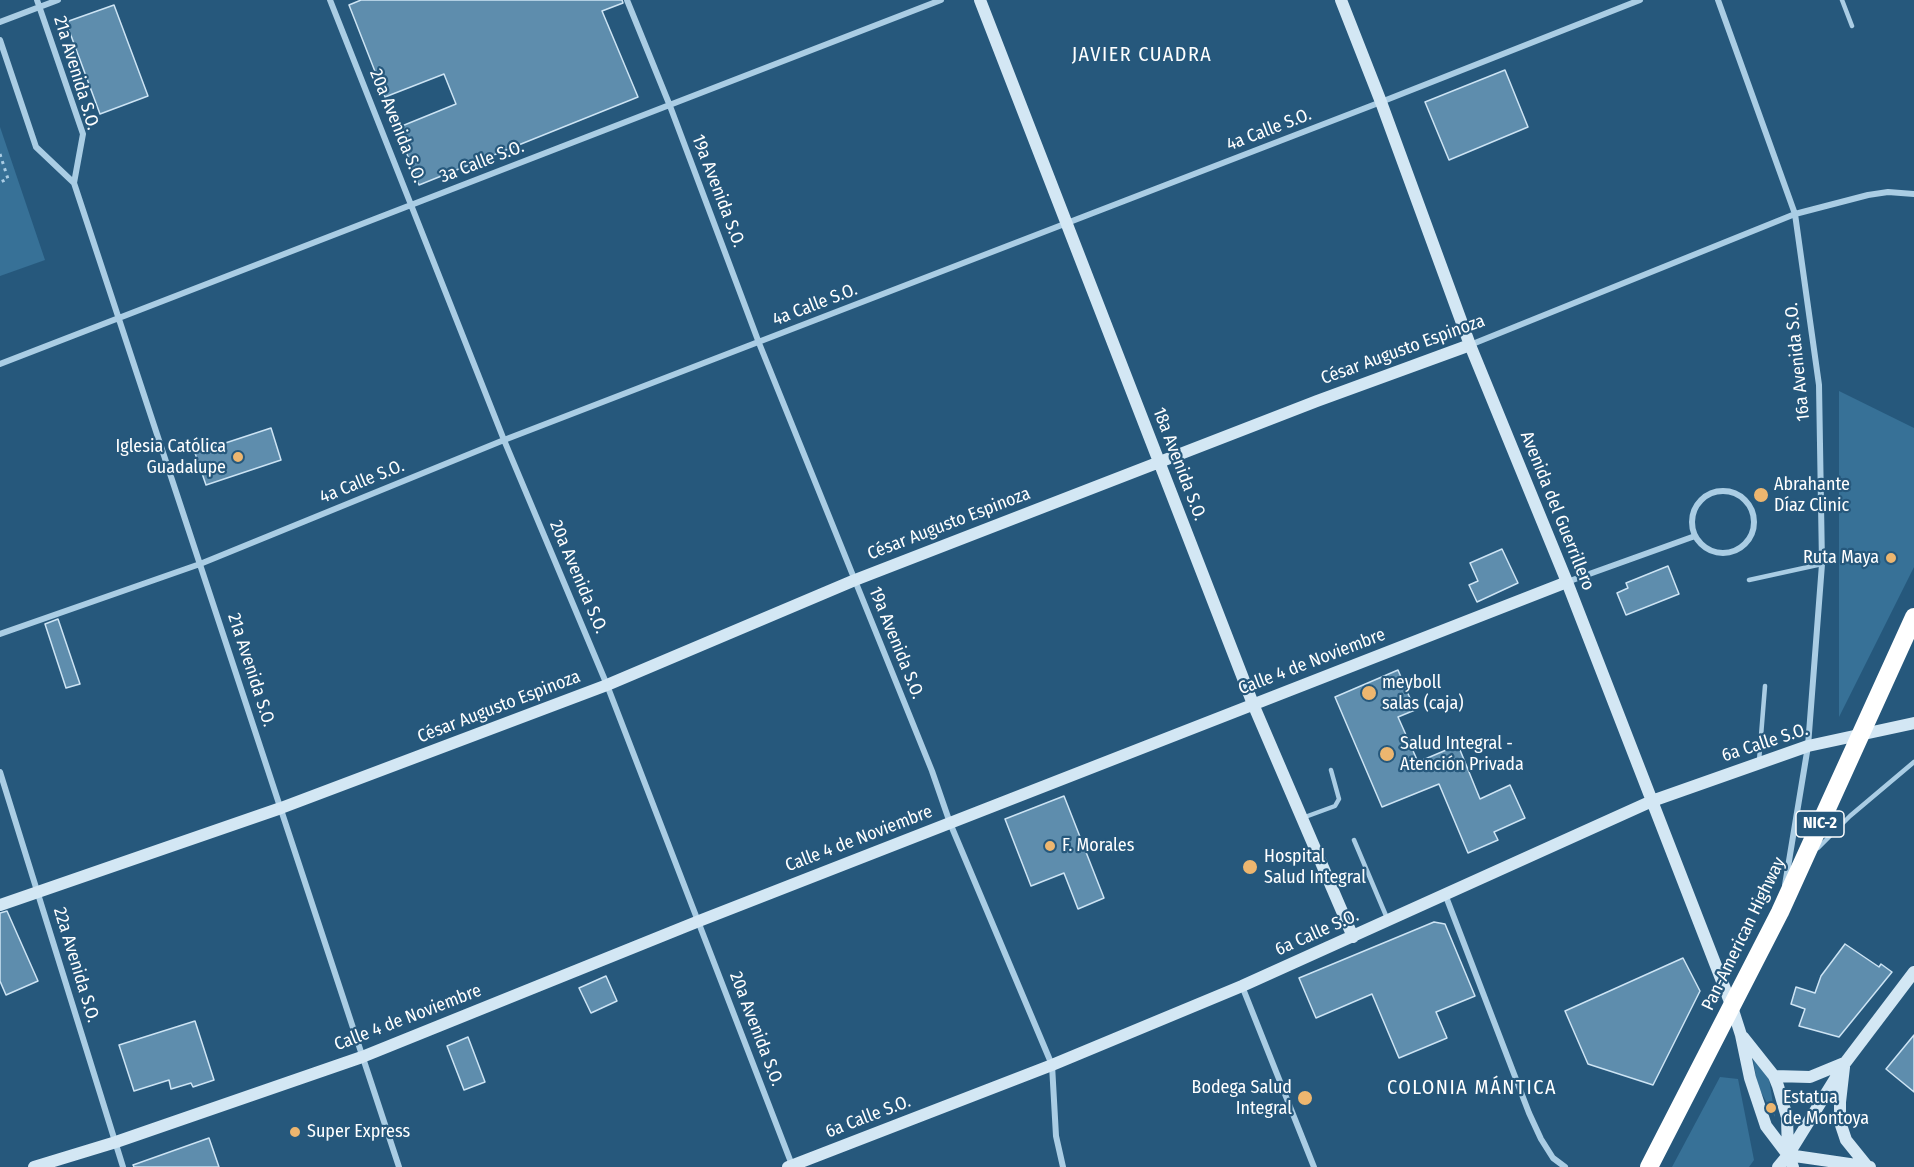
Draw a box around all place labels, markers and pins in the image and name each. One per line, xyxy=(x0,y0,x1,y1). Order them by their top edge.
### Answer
place label: Iglesia Católica Guadalupe xyxy=(115,436,226,478)
marker: Iglesia Católica Guadalupe xyxy=(231,450,245,464)
place label: Abrahante Díaz Clinic xyxy=(1774,474,1850,516)
marker: Abrahante Díaz Clinic xyxy=(1752,486,1770,504)
place label: Ruta Maya xyxy=(1803,547,1879,569)
marker: Ruta Maya xyxy=(1884,551,1898,565)
place label: meyboll salas (caja) xyxy=(1382,672,1464,714)
marker: meyboll salas (caja) xyxy=(1360,684,1378,702)
place label: Salud Integral - Atención Privada xyxy=(1400,733,1524,776)
marker: Salud Integral - Atención Privada xyxy=(1378,745,1396,763)
place label: F. Morales xyxy=(1062,835,1134,857)
marker: F. Morales xyxy=(1043,839,1057,853)
place label: Hospital Salud Integral xyxy=(1264,846,1366,888)
marker: Hospital Salud Integral xyxy=(1241,858,1259,876)
place label: Bodega Salud Integral xyxy=(1192,1077,1292,1120)
place label: Estatua de Montoya xyxy=(1783,1087,1869,1130)
marker: Bodega Salud Integral xyxy=(1296,1089,1314,1107)
marker: Estatua de Montoya xyxy=(1764,1101,1778,1115)
place label: Super Express xyxy=(307,1121,410,1143)
marker: Super Express xyxy=(288,1125,302,1139)

